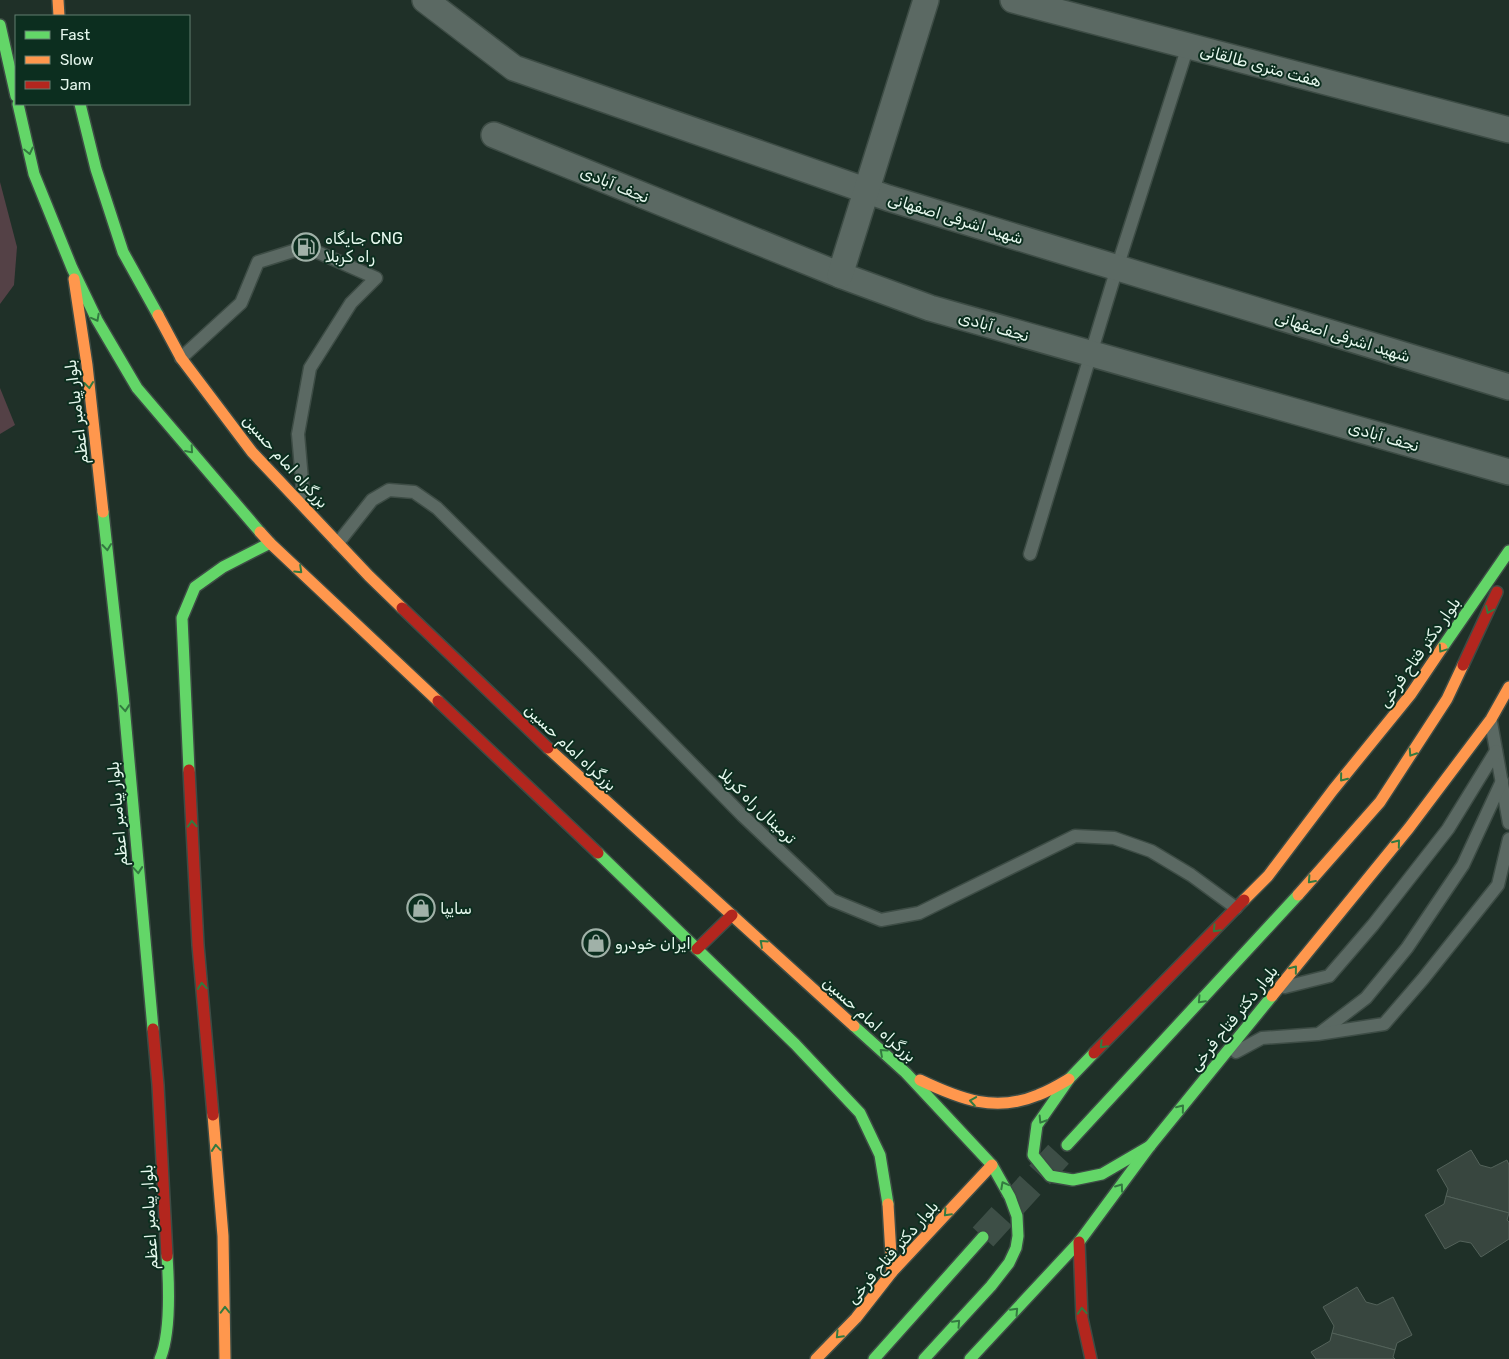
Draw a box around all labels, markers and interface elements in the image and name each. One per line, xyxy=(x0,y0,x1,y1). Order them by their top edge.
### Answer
legend xyxy=(15,15,190,105)
text: Fast xyxy=(60,26,90,44)
street label: هفت متری طالقانی xyxy=(1198,40,1324,92)
text: Slow xyxy=(60,51,93,69)
text: Jam xyxy=(60,76,91,94)
one-way arrow xyxy=(23,147,34,156)
street label: نجف آبادی xyxy=(578,162,652,207)
street label: شهید اشرفی اصفهانی xyxy=(886,189,1026,249)
place label: جایگاه CNG راه کربلا xyxy=(325,229,403,267)
fuel station icon: جایگاه CNG راه کربلا xyxy=(291,232,321,262)
street label: نجف آبادی xyxy=(956,307,1031,346)
street label: شهید اشرفی اصفهانی xyxy=(1273,307,1413,367)
one-way arrow xyxy=(90,313,100,322)
street label: بلوار پیامبر اعظم xyxy=(61,358,93,465)
one-way arrow xyxy=(83,381,94,389)
street label: بزرگراه امام حسین xyxy=(238,411,332,513)
street label: نجف آبادی xyxy=(1346,417,1421,456)
one-way arrow xyxy=(184,444,193,453)
one-way arrow xyxy=(101,543,112,551)
one-way arrow xyxy=(294,564,303,573)
street label: بلوار دکتر فتاح فرخی xyxy=(1374,594,1466,712)
one-way arrow xyxy=(1484,605,1495,614)
one-way arrow xyxy=(1439,643,1448,653)
street label: بزرگراه امام حسین xyxy=(520,700,621,796)
one-way arrow xyxy=(119,704,130,712)
one-way arrow xyxy=(1409,747,1418,757)
street label: بلوار پیامبر اعظم xyxy=(103,761,133,867)
street label: ترمینال راه کربلا xyxy=(714,765,800,849)
one-way arrow xyxy=(1341,772,1349,781)
one-way arrow xyxy=(187,820,198,828)
one-way arrow xyxy=(1391,839,1400,848)
one-way arrow xyxy=(132,866,143,874)
one-way arrow xyxy=(1308,874,1317,883)
shop icon: سایپا xyxy=(406,893,436,923)
place label: سایپا xyxy=(440,899,472,919)
one-way arrow xyxy=(1213,923,1222,932)
shop icon: ایران خودرو xyxy=(581,928,611,958)
place label: ایران خودرو xyxy=(615,934,691,954)
one-way arrow xyxy=(759,940,768,949)
street label: بلوار دکتر فتاح فرخی xyxy=(1185,962,1283,1076)
one-way arrow xyxy=(1289,965,1298,974)
street label: بزرگراه امام حسین xyxy=(818,973,920,1067)
one-way arrow xyxy=(197,982,208,990)
one-way arrow xyxy=(1198,994,1207,1003)
one-way arrow xyxy=(1099,1039,1108,1048)
one-way arrow xyxy=(880,1049,889,1058)
one-way arrow xyxy=(969,1097,977,1107)
one-way arrow xyxy=(1175,1105,1183,1114)
one-way arrow xyxy=(1038,1114,1048,1123)
one-way arrow xyxy=(210,1144,221,1152)
street label: بلوار پیامبر اعظم xyxy=(137,1164,163,1270)
one-way arrow xyxy=(1000,1181,1010,1190)
one-way arrow xyxy=(1114,1183,1123,1193)
street label: بلوار دکتر فتاح فرخی xyxy=(843,1197,944,1309)
one-way arrow xyxy=(944,1208,953,1217)
one-way arrow xyxy=(219,1306,230,1314)
one-way arrow xyxy=(1009,1307,1018,1316)
one-way arrow xyxy=(1076,1307,1087,1315)
one-way arrow xyxy=(951,1320,960,1329)
one-way arrow xyxy=(836,1329,845,1338)

